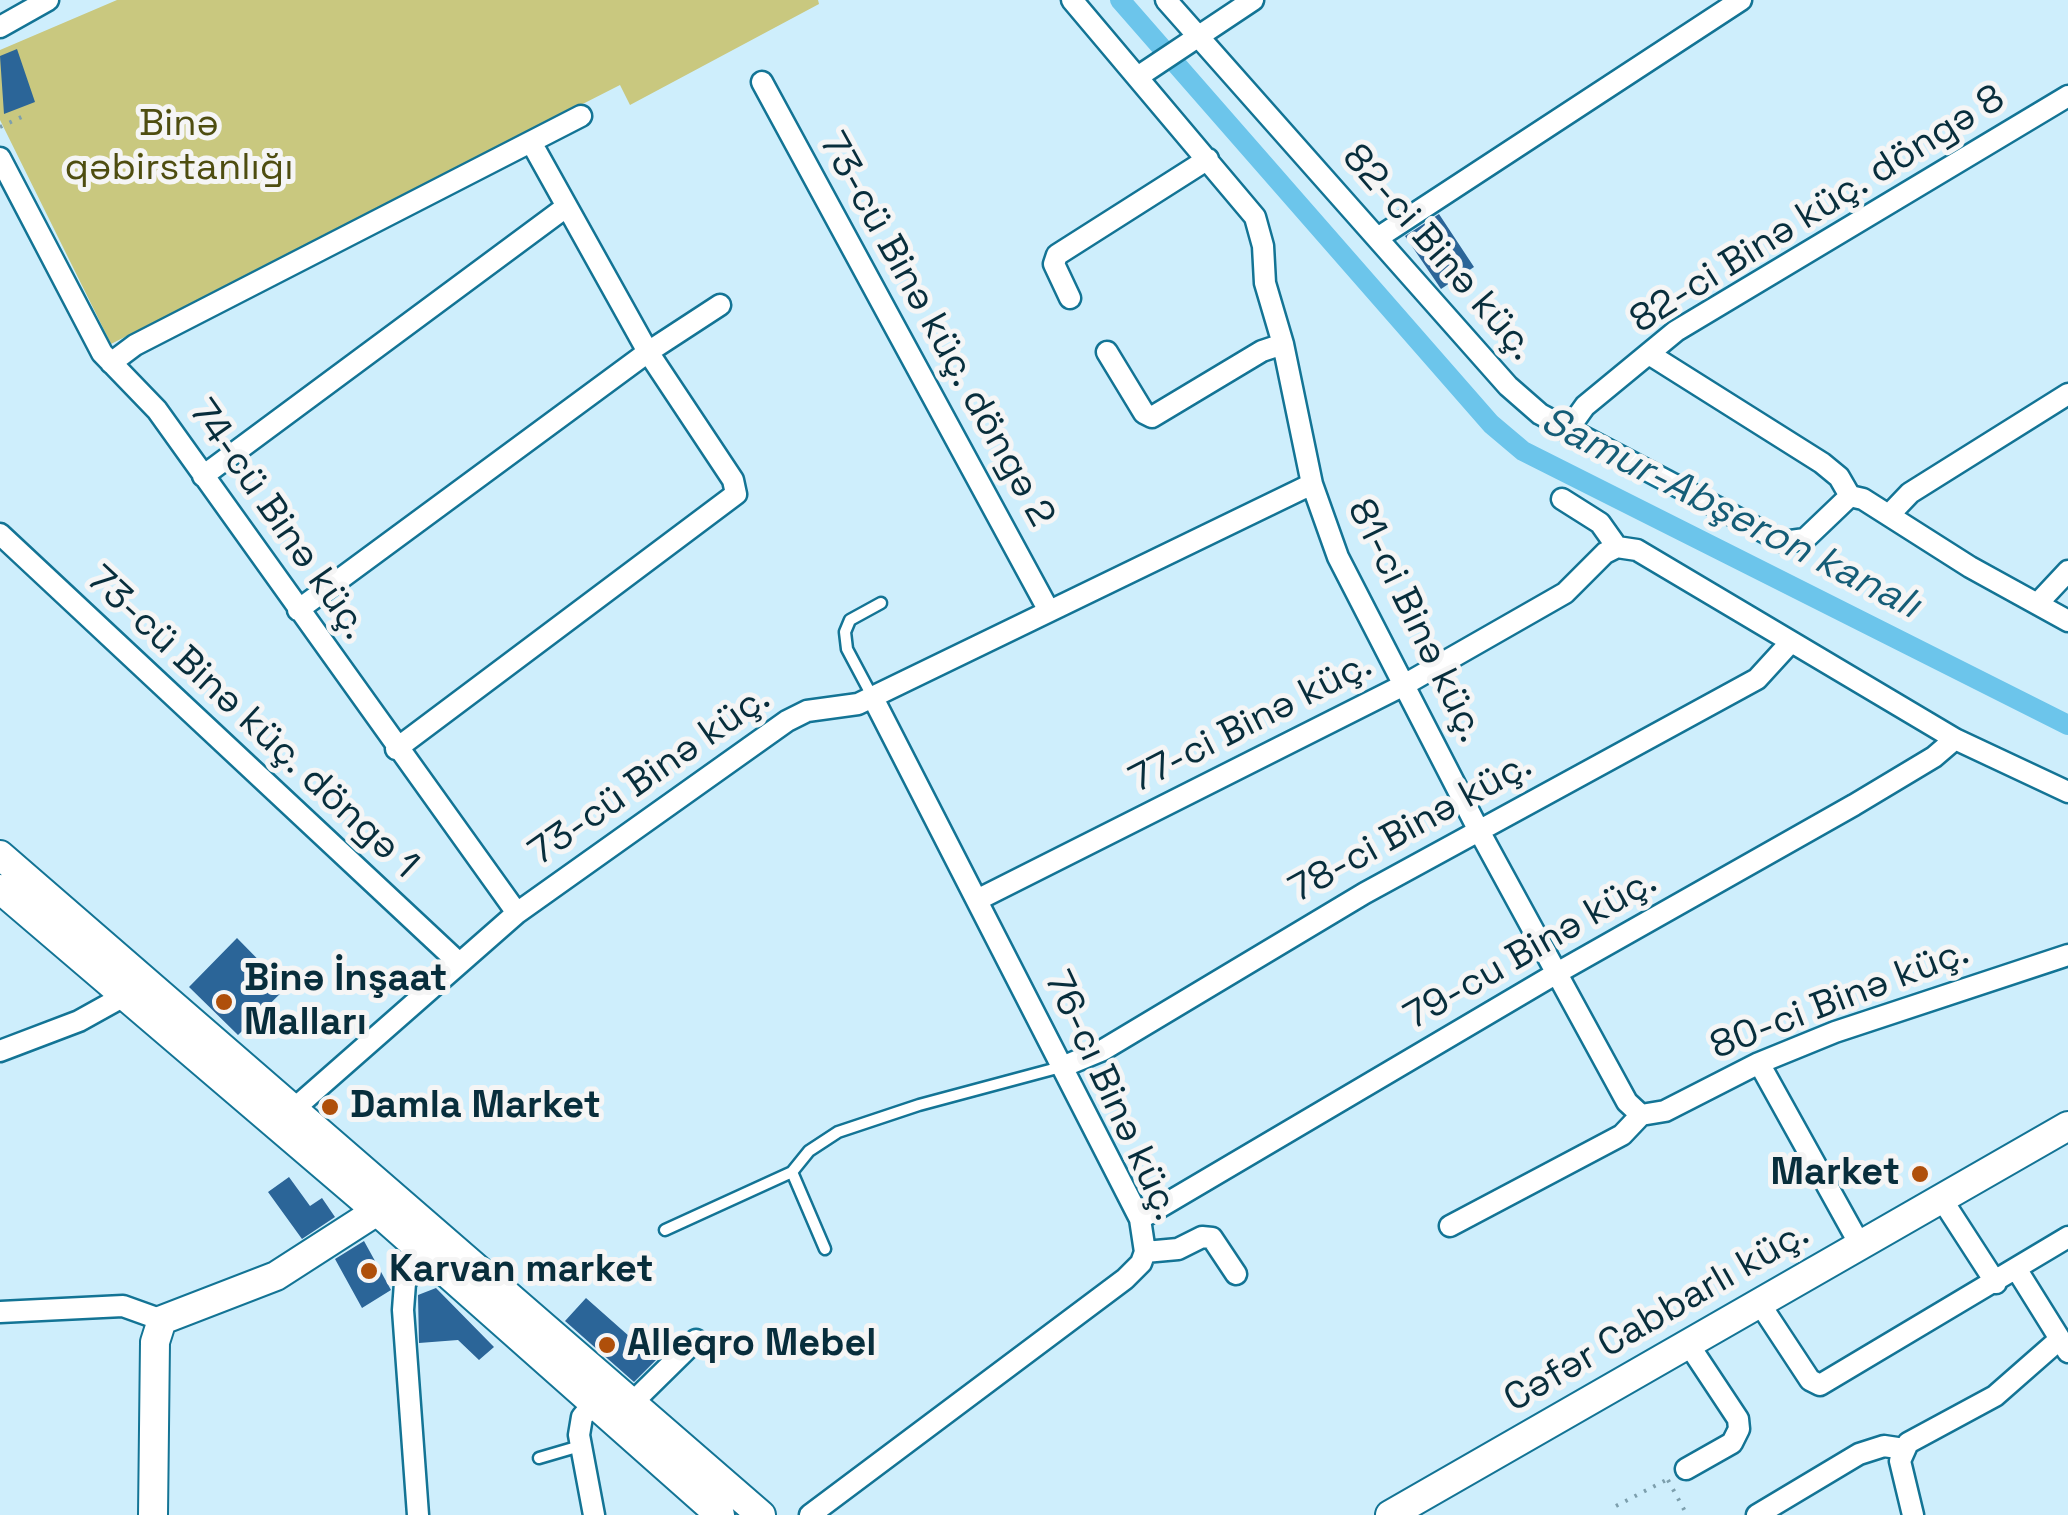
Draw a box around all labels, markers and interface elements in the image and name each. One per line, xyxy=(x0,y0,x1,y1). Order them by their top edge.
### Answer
street label: 82-ci Binə küç. döngə 8 xyxy=(1622,76,2014,344)
park label: Binə qəbirstanlığı xyxy=(64,102,294,192)
street label: 73-cü Binə küç. döngə 2 xyxy=(808,125,1064,535)
street label: 82-ci Binə küç. xyxy=(1332,136,1544,370)
street label: 74-cü Binə küç. xyxy=(179,392,377,648)
water label: Samur-Abşeron kanalı xyxy=(1533,398,1927,630)
street label: 81-ci Binə küç. xyxy=(1337,492,1493,750)
street label: 73-cü Binə küç. döngə 1 xyxy=(77,557,427,889)
street label: 77-ci Binə küç. xyxy=(1122,642,1380,804)
street label: 73-cü Binə küç. xyxy=(521,676,779,876)
street label: 78-ci Binə küç. xyxy=(1282,743,1540,913)
street label: 79-cu Binə küç. xyxy=(1397,859,1665,1041)
street label: 80-ci Binə küç. xyxy=(1704,930,1976,1070)
place label: Binə İnşaat Malları xyxy=(244,957,447,1046)
street label: 76-cı Binə küç. xyxy=(1033,964,1189,1228)
marker: Binə İnşaat Malları xyxy=(213,991,235,1013)
place label: Damla Market xyxy=(350,1084,601,1130)
marker: Damla Market xyxy=(319,1096,341,1118)
place label: Market xyxy=(1771,1151,1900,1197)
marker: Market xyxy=(1909,1163,1931,1185)
street label: Cəfər Cabbarlı küç. xyxy=(1497,1211,1817,1423)
place label: Karvan market xyxy=(389,1248,654,1294)
marker: Karvan market xyxy=(358,1260,380,1282)
place label: Alleqro Mebel xyxy=(627,1322,876,1368)
marker: Alleqro Mebel xyxy=(596,1334,618,1356)

